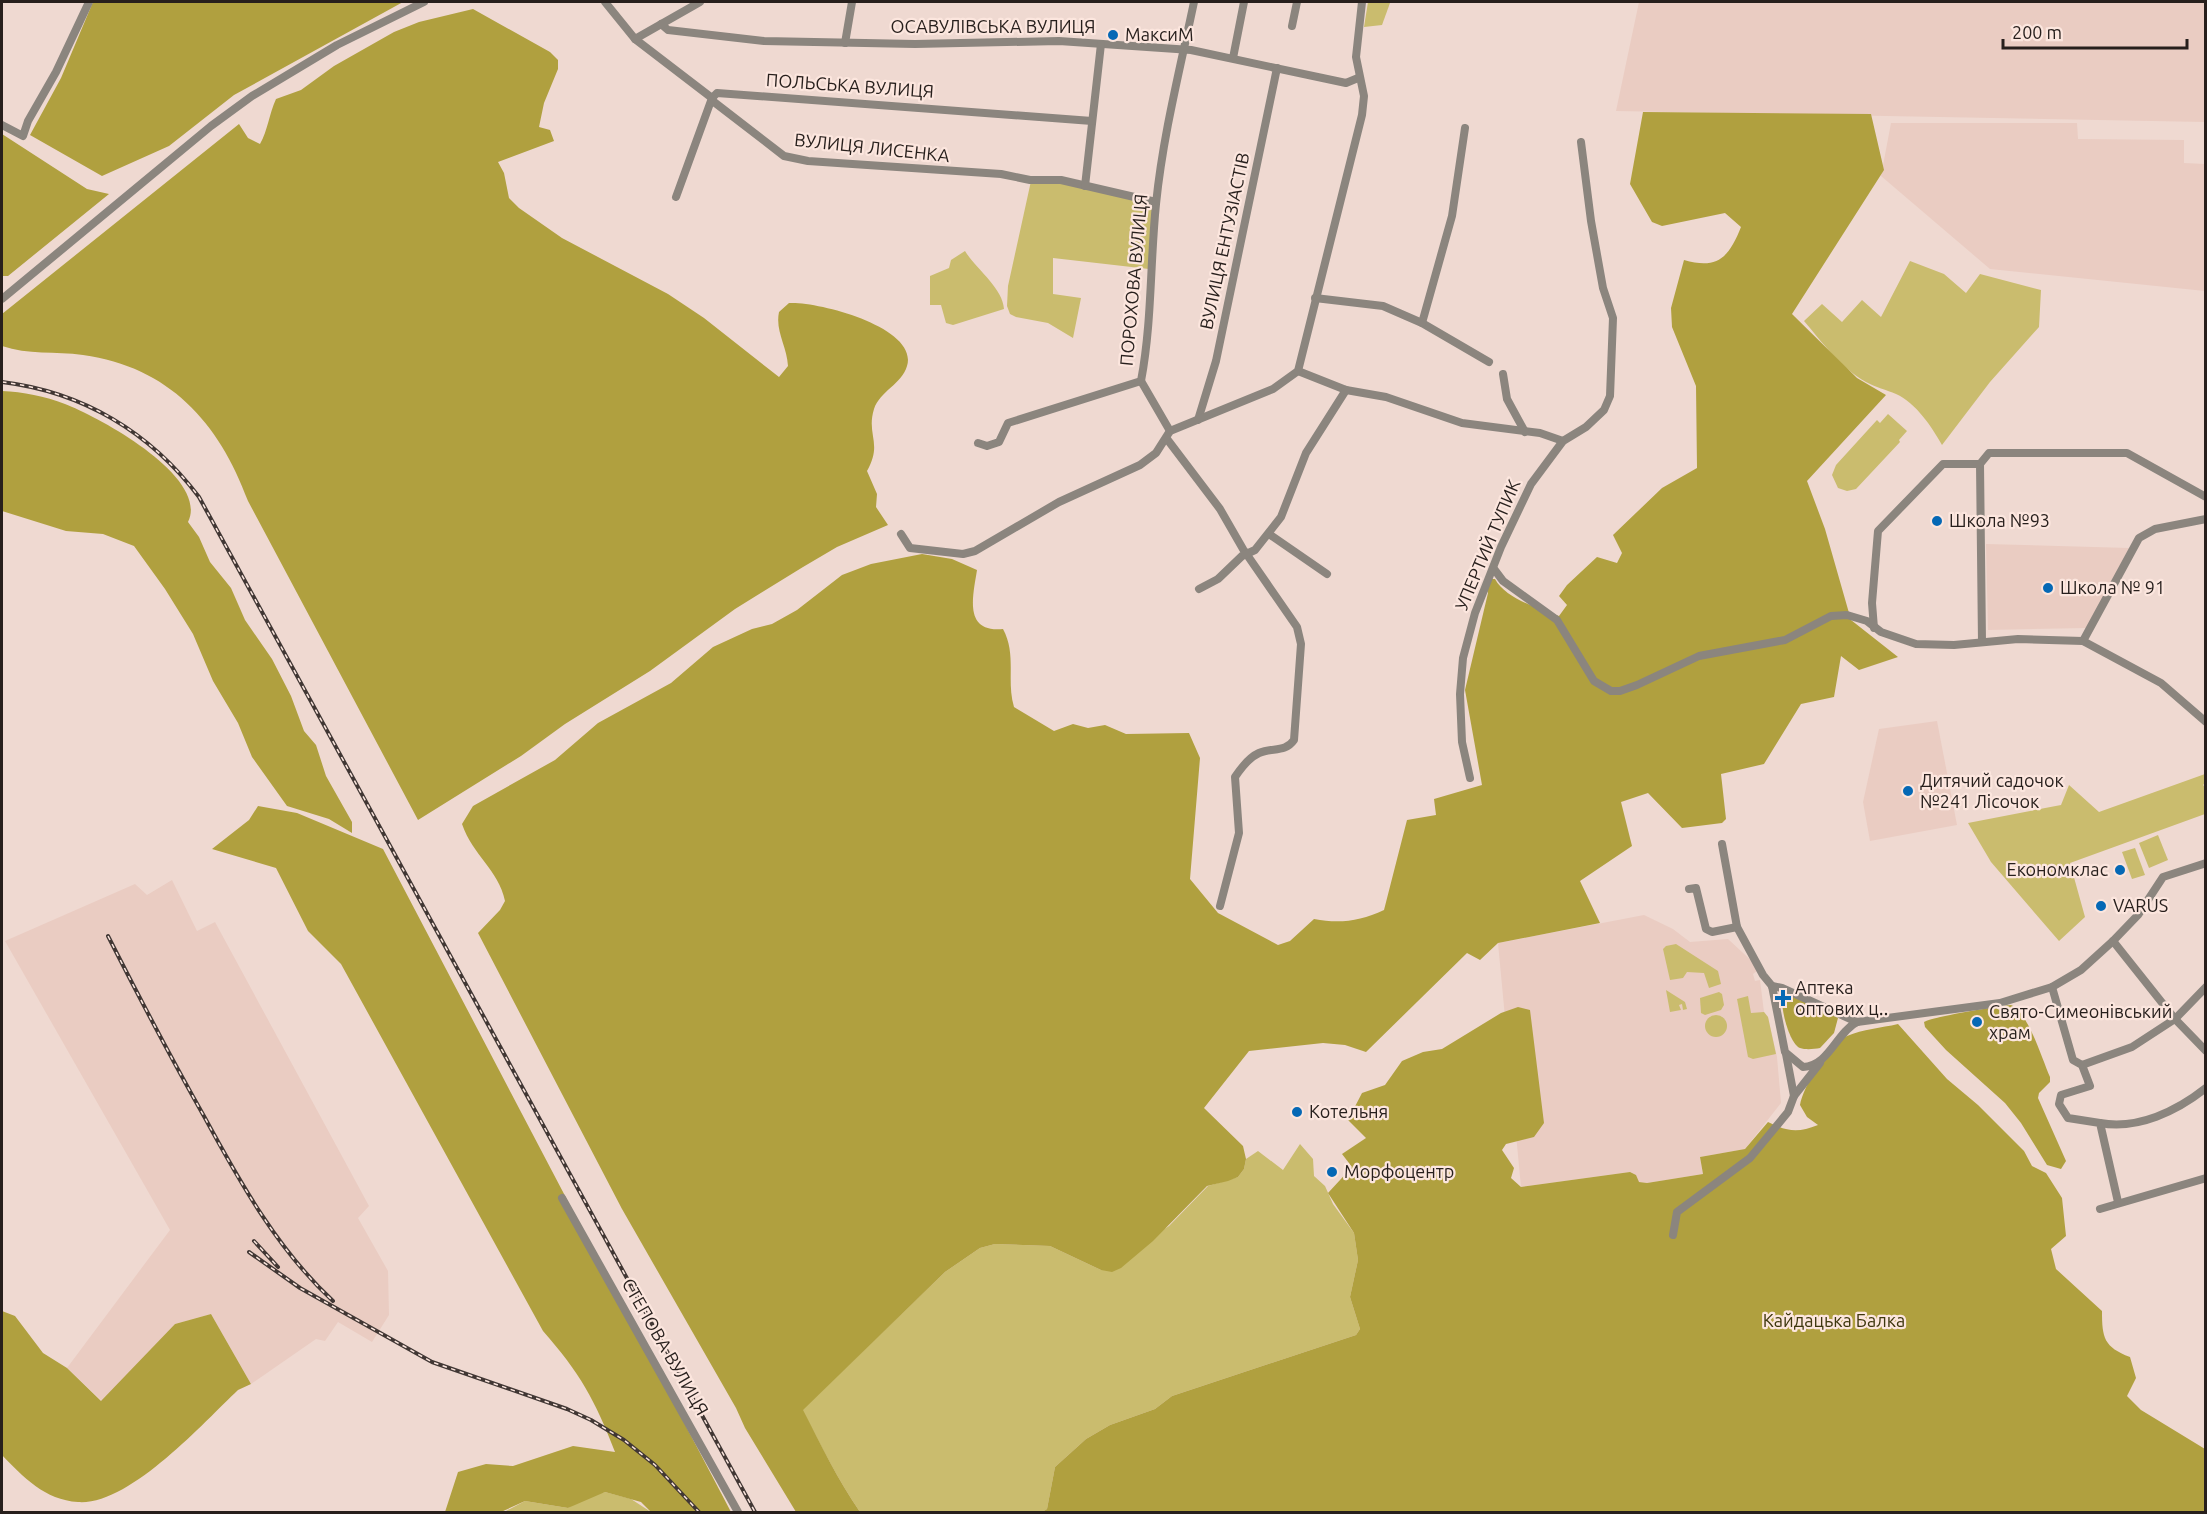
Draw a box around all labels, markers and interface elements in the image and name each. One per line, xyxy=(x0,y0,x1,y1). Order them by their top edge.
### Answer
scale bar xyxy=(2003,12,2188,50)
street label: ОСАВУЛІВСЬКА ВУЛИЦЯ xyxy=(891,16,1095,36)
text: 200 m xyxy=(2012,22,2062,42)
place label: МаксиМ xyxy=(1125,24,1194,44)
marker: МаксиМ xyxy=(1106,28,1120,42)
street label: ПОЛЬСЬКА ВУЛИЦЯ xyxy=(765,69,935,101)
street label: ВУЛИЦЯ ЛИСЕНКА xyxy=(794,129,951,165)
street label: ВУЛИЦЯ ЕНТУЗІАСТІВ xyxy=(1195,150,1253,331)
street label: ПОРОХОВА ВУЛИЦЯ xyxy=(1116,193,1150,367)
street label: УПЕРТИЙ ТУПИК xyxy=(1451,476,1524,613)
place label: Школа №93 xyxy=(1949,510,2050,530)
marker: Школа №93 xyxy=(1930,514,1944,528)
place label: Школа № 91 xyxy=(2060,577,2165,597)
marker: Школа № 91 xyxy=(2041,581,2055,595)
place label: Дитячий садочок №241 Лісочок xyxy=(1920,770,2064,811)
marker: Дитячий садочок №241 Лісочок xyxy=(1901,784,1915,798)
place label: Економклас xyxy=(2007,859,2108,879)
marker: Економклас xyxy=(2113,863,2127,877)
place label: VARUS xyxy=(2113,895,2168,915)
marker: VARUS xyxy=(2094,899,2108,913)
place label: Аптека оптових ц‥ xyxy=(1795,977,1888,1018)
marker: Аптека оптових ц‥ xyxy=(1776,991,1790,1005)
place label: Свято-Симеонівський храм xyxy=(1989,1001,2172,1042)
marker: Свято-Симеонівський храм xyxy=(1970,1015,1984,1029)
place label: Котельня xyxy=(1309,1101,1388,1121)
marker: Котельня xyxy=(1290,1105,1304,1119)
place label: Морфоцентр xyxy=(1344,1161,1454,1181)
marker: Морфоцентр xyxy=(1325,1165,1339,1179)
street label: СТЕПОВА ВУЛИЦЯ xyxy=(619,1275,713,1418)
park label: Кайдацька Балка xyxy=(1763,1310,1905,1330)

